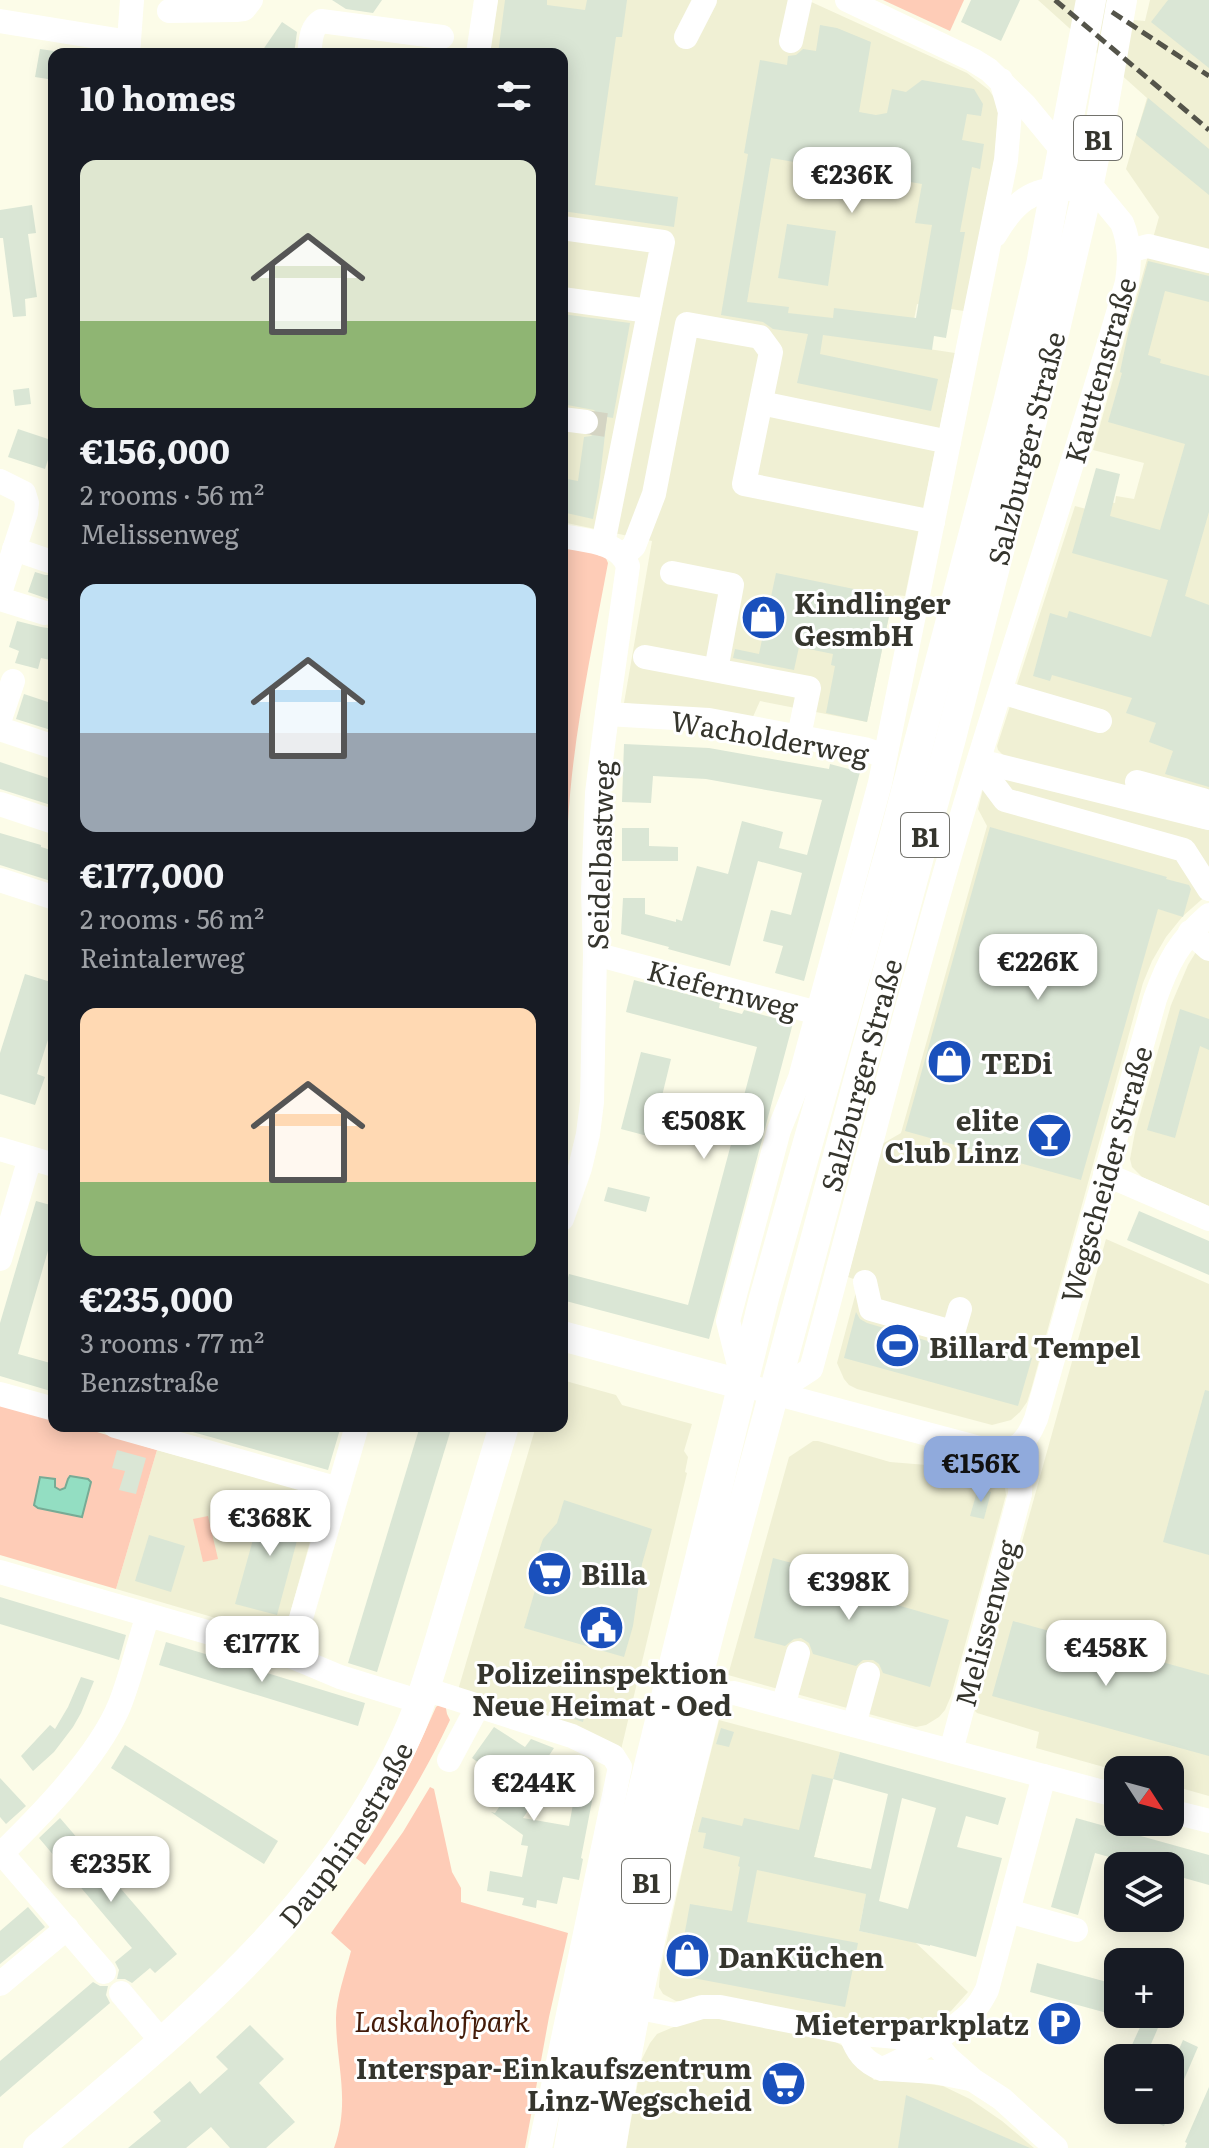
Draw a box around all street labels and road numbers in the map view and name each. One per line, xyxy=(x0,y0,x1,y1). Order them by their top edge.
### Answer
road number: B1 xyxy=(1074,116,1122,160)
street label: Kauttenstraße xyxy=(1052,272,1146,468)
street label: Salzburger Straße xyxy=(975,327,1075,570)
street label: Wacholderweg xyxy=(668,698,873,774)
street label: Seidelbastweg xyxy=(575,759,623,951)
road number: B1 xyxy=(901,813,949,857)
street label: Kiefernweg xyxy=(643,948,803,1028)
street label: Salzburger Straße xyxy=(808,954,911,1196)
street label: Wegscheider Straße xyxy=(1048,1041,1162,1307)
street label: Melissenweg xyxy=(943,1535,1028,1711)
street label: Dauphinestraße xyxy=(268,1734,422,1936)
road number: B1 xyxy=(622,1859,670,1903)

